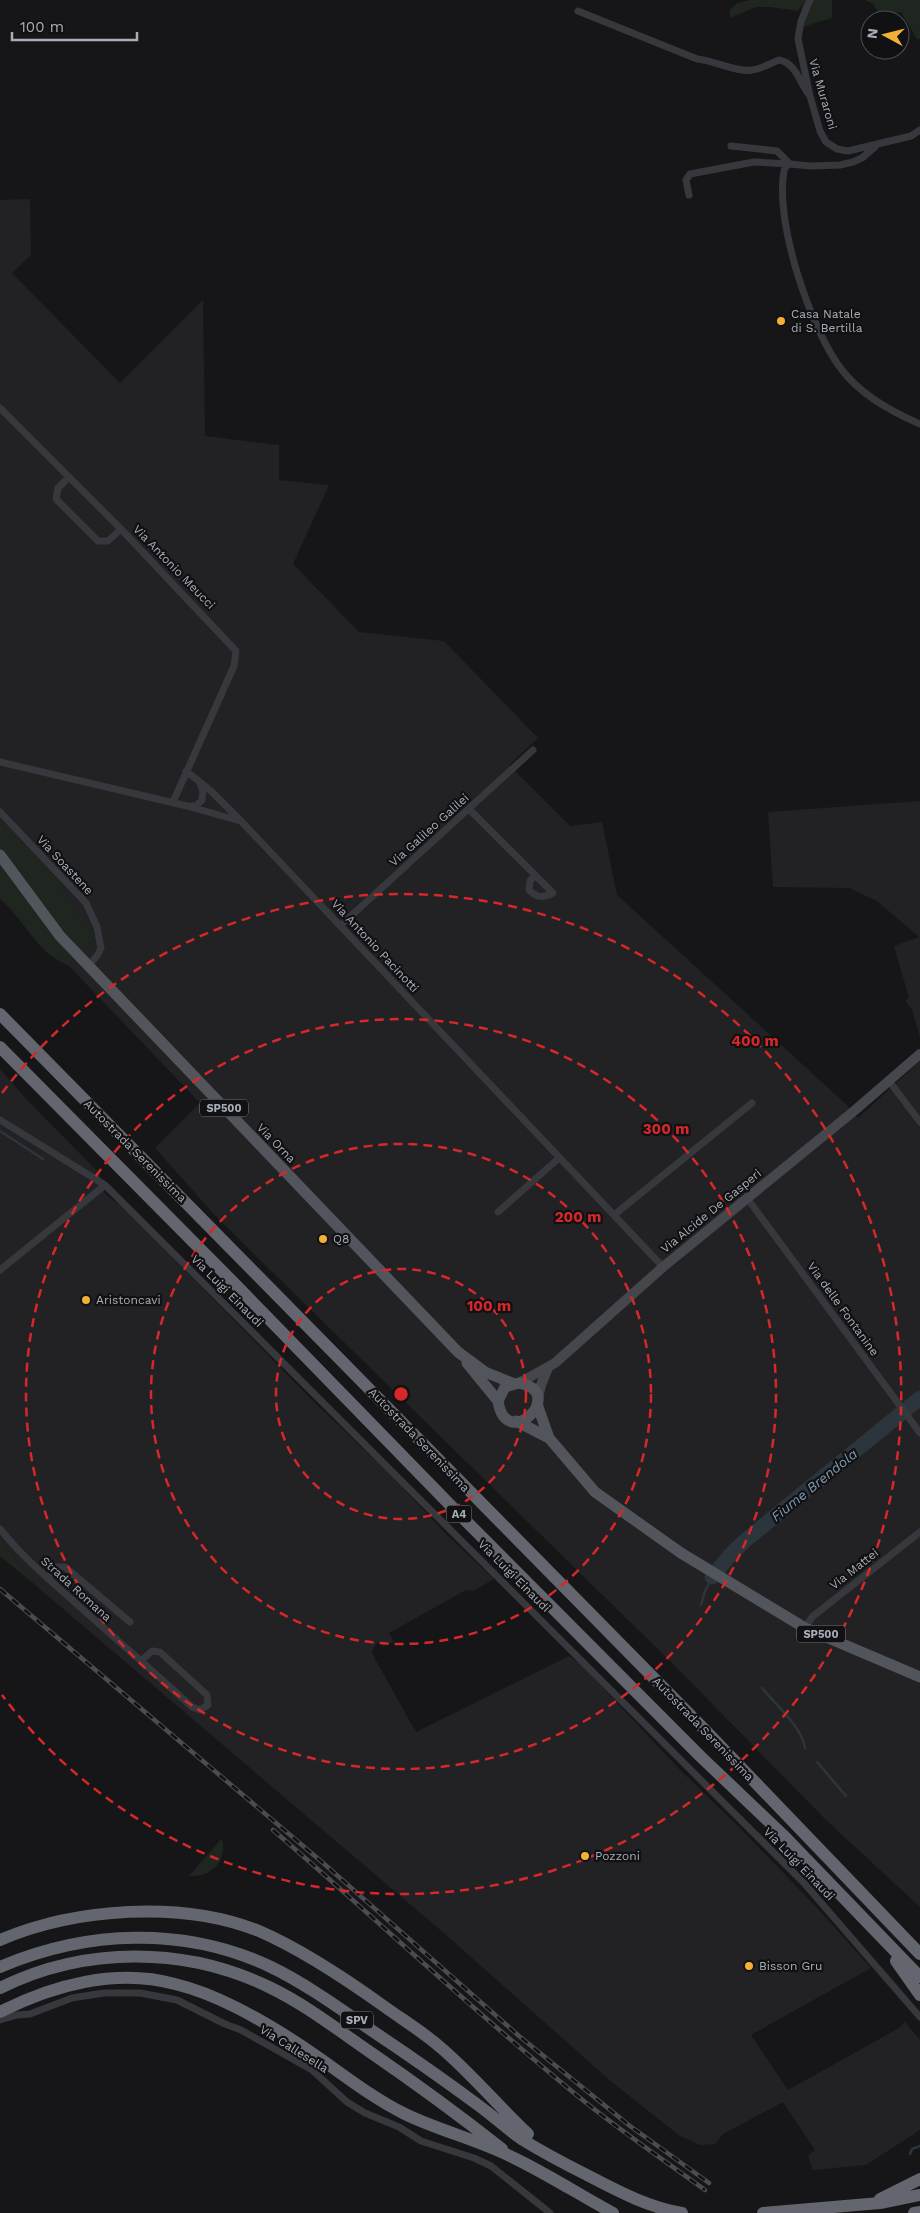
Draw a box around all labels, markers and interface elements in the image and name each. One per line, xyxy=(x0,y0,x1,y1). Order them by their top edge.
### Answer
scale bar xyxy=(12,10,138,42)
north arrow xyxy=(860,10,910,60)
text: 100 m xyxy=(20,18,64,36)
text: N xyxy=(864,27,881,40)
street label: Via Muraroni xyxy=(806,57,840,131)
place label: Casa Natale di S. Bertilla xyxy=(791,307,863,335)
marker: Casa Natale di S. Bertilla xyxy=(775,315,787,327)
street label: Via Antonio Meucci xyxy=(130,522,218,612)
street label: Via Galileo Galilei xyxy=(386,791,472,869)
street label: Via Soastene xyxy=(34,832,96,898)
street label: Via Antonio Pacinotti xyxy=(328,897,422,995)
text: 400 m xyxy=(731,1032,779,1050)
street label: Autostrada Serenissima xyxy=(81,1097,189,1205)
road number: SP500 xyxy=(200,1100,248,1116)
street label: Via Orna xyxy=(254,1120,298,1166)
text: 300 m xyxy=(643,1120,689,1138)
street label: Via Alcide De Gasperi xyxy=(658,1166,764,1256)
text: 200 m xyxy=(555,1208,601,1226)
place label: Q8 xyxy=(333,1232,349,1246)
marker: Q8 xyxy=(317,1233,329,1245)
street label: Via Luigi Einaudi xyxy=(188,1252,266,1330)
street label: Via delle Fontanine xyxy=(804,1259,882,1359)
place label: Aristoncavi xyxy=(96,1293,161,1307)
marker: Aristoncavi xyxy=(80,1294,92,1306)
text: 100 m xyxy=(467,1297,511,1315)
street label: Autostrada Serenissima xyxy=(366,1385,473,1495)
centre of rings xyxy=(392,1385,410,1403)
water label: Fiume Brendola xyxy=(768,1445,861,1525)
road number: A4 xyxy=(446,1506,472,1522)
street label: Via Luigi Einaudi xyxy=(475,1537,553,1615)
street label: Via Mattei xyxy=(827,1546,881,1592)
street label: Strada Romana xyxy=(38,1554,114,1624)
road number: SP500 xyxy=(797,1626,845,1642)
street label: Autostrada Serenissima xyxy=(650,1674,757,1784)
street label: Via Luigi Einaudi xyxy=(761,1825,837,1903)
place label: Pozzoni xyxy=(595,1849,640,1863)
marker: Pozzoni xyxy=(579,1850,591,1862)
place label: Bisson Gru xyxy=(759,1959,822,1973)
marker: Bisson Gru xyxy=(743,1960,755,1972)
road number: SPV xyxy=(341,2012,373,2028)
street label: Via Callesella xyxy=(257,2022,331,2076)

